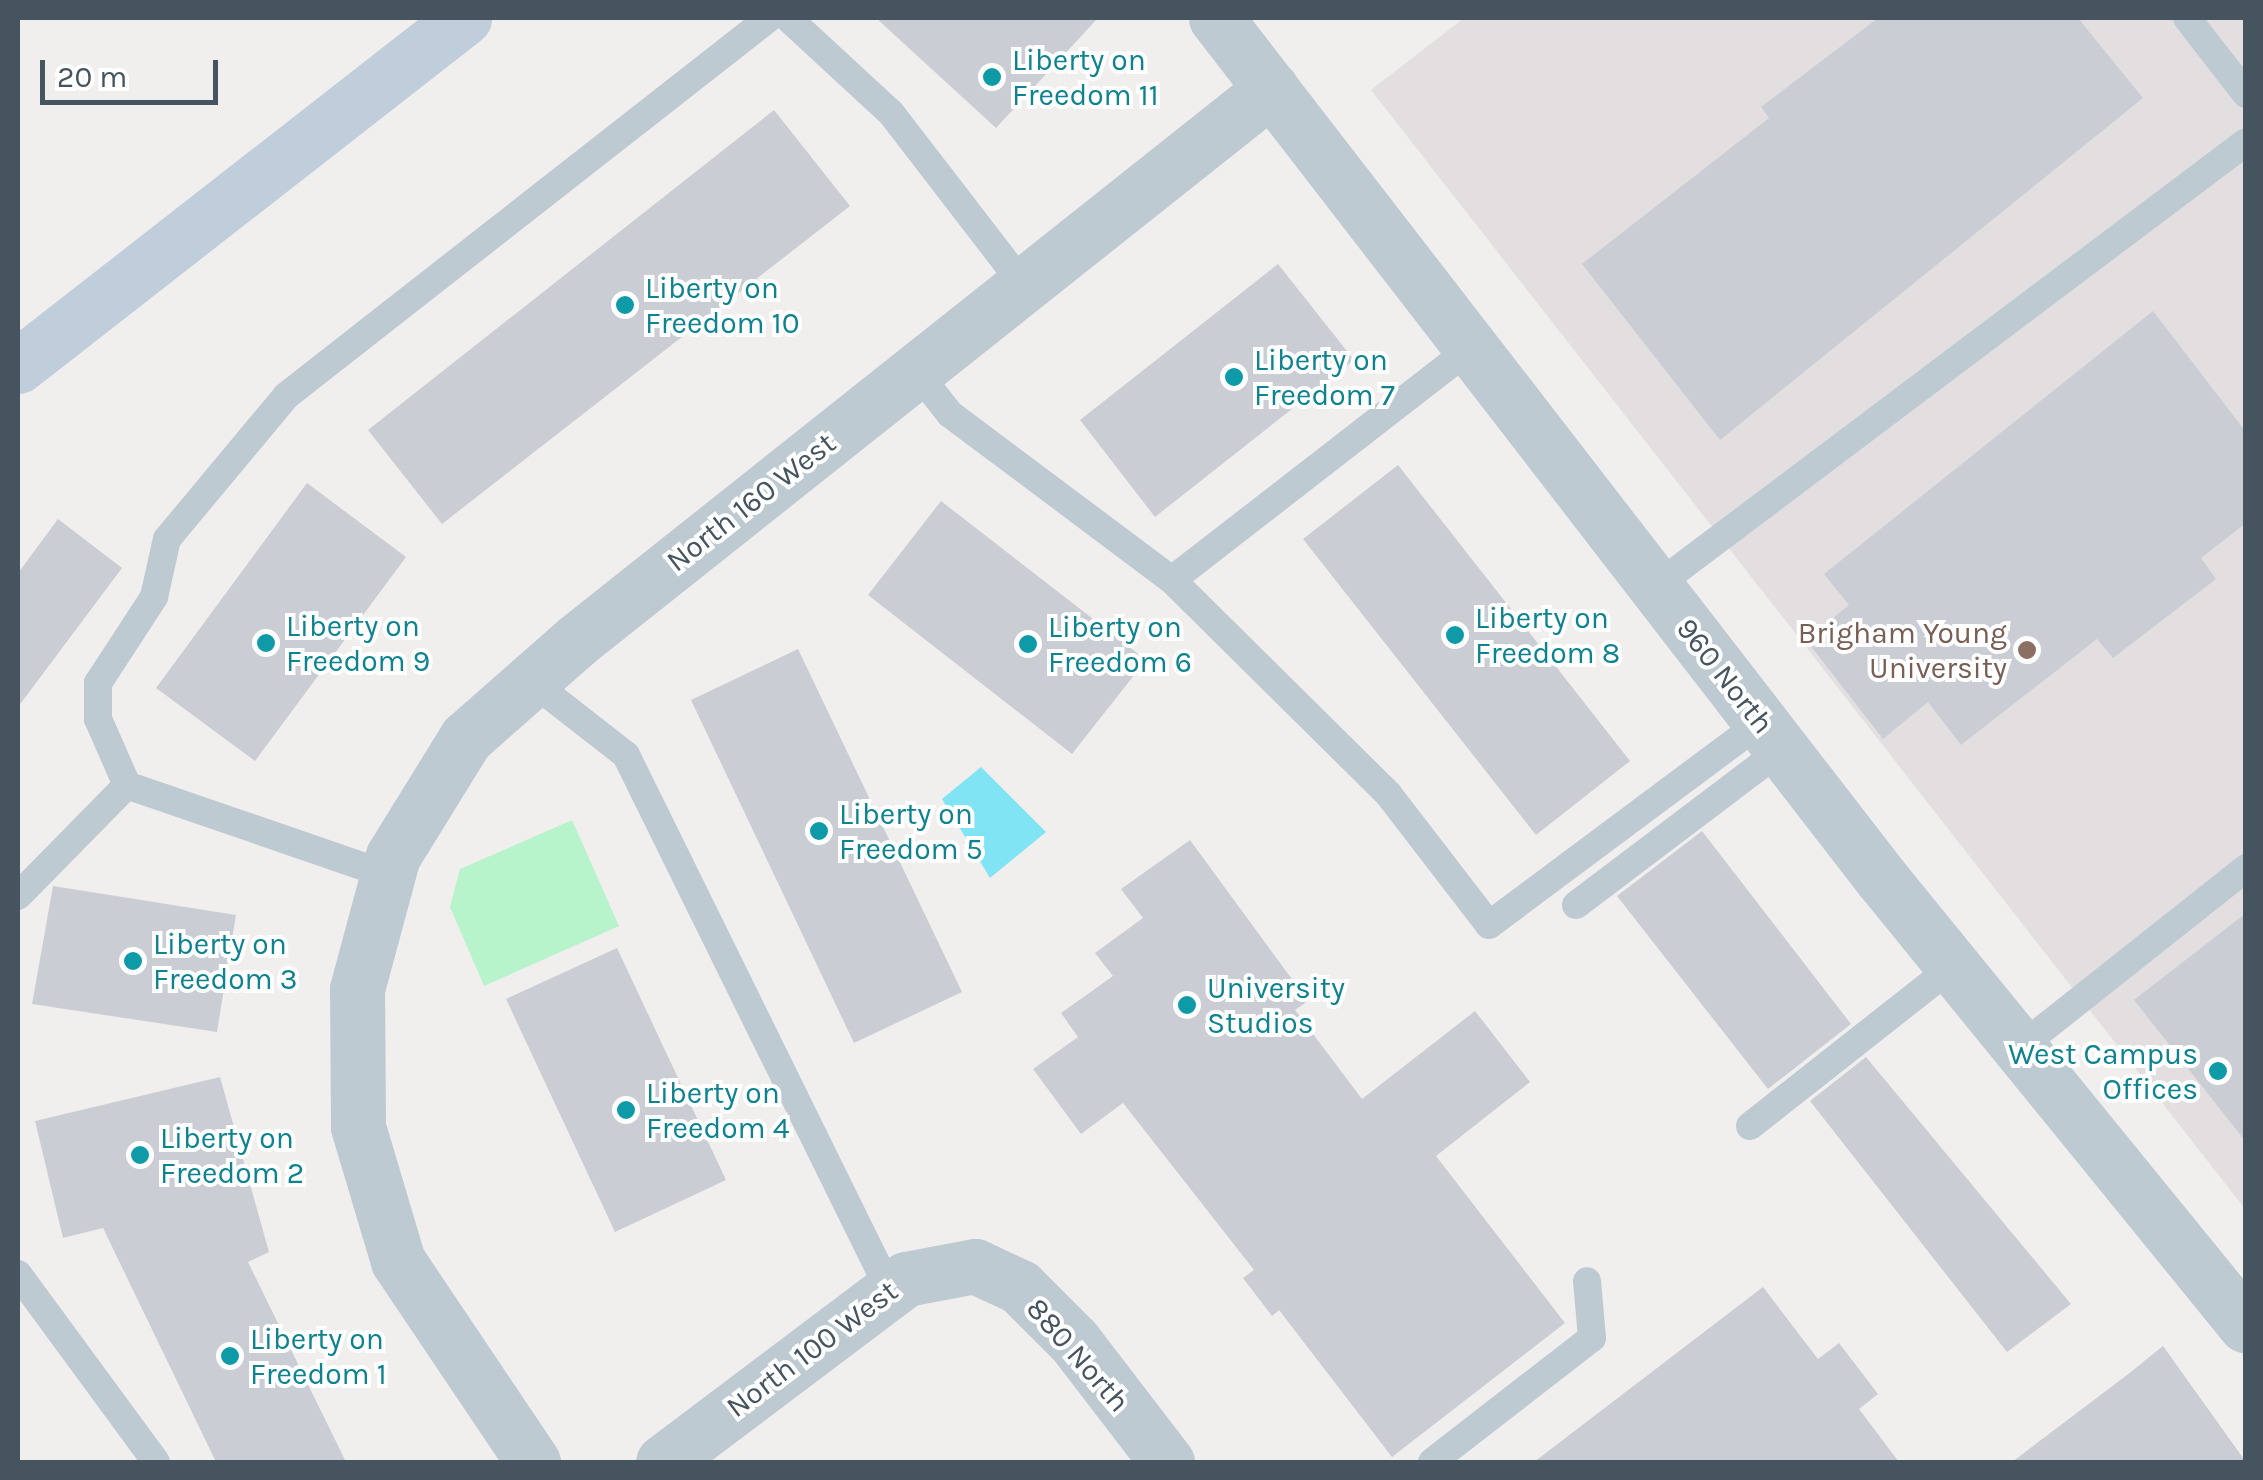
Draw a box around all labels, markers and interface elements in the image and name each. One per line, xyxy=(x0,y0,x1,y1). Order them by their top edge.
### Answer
scale bar xyxy=(45,40,222,102)
place label: Liberty on Freedom 11 xyxy=(1012,42,1159,112)
text: 20 m xyxy=(57,59,127,95)
marker: Liberty on Freedom 11 xyxy=(981,66,1003,88)
place label: Liberty on Freedom 10 xyxy=(645,270,799,340)
marker: Liberty on Freedom 10 xyxy=(614,294,636,316)
place label: Liberty on Freedom 7 xyxy=(1254,342,1395,412)
marker: Liberty on Freedom 7 xyxy=(1223,366,1245,388)
street label: North 160 West xyxy=(659,425,843,579)
place label: Liberty on Freedom 8 xyxy=(1475,600,1620,670)
place label: Liberty on Freedom 9 xyxy=(286,608,430,678)
place label: Liberty on Freedom 6 xyxy=(1048,609,1192,680)
street label: 960 North xyxy=(1669,611,1781,741)
place label: Brigham Young University xyxy=(1798,615,2007,686)
marker: Liberty on Freedom 8 xyxy=(1444,624,1466,646)
marker: Liberty on Freedom 9 xyxy=(255,632,277,654)
marker: Liberty on Freedom 6 xyxy=(1017,633,1039,655)
marker: Brigham Young University xyxy=(2016,639,2038,661)
place label: Liberty on Freedom 5 xyxy=(839,796,983,866)
marker: Liberty on Freedom 5 xyxy=(808,820,830,842)
place label: Liberty on Freedom 3 xyxy=(153,926,297,996)
marker: Liberty on Freedom 3 xyxy=(122,950,144,972)
place label: University Studios xyxy=(1207,970,1345,1040)
marker: University Studios xyxy=(1176,994,1198,1016)
place label: West Campus Offices xyxy=(2008,1036,2198,1106)
marker: West Campus Offices xyxy=(2207,1060,2229,1082)
place label: Liberty on Freedom 4 xyxy=(646,1075,789,1146)
marker: Liberty on Freedom 4 xyxy=(615,1099,637,1121)
place label: Liberty on Freedom 2 xyxy=(160,1120,304,1190)
marker: Liberty on Freedom 2 xyxy=(129,1144,151,1166)
street label: North 100 West xyxy=(719,1273,905,1425)
street label: 880 North xyxy=(1019,1291,1137,1419)
place label: Liberty on Freedom 1 xyxy=(250,1321,387,1392)
marker: Liberty on Freedom 1 xyxy=(219,1345,241,1367)

